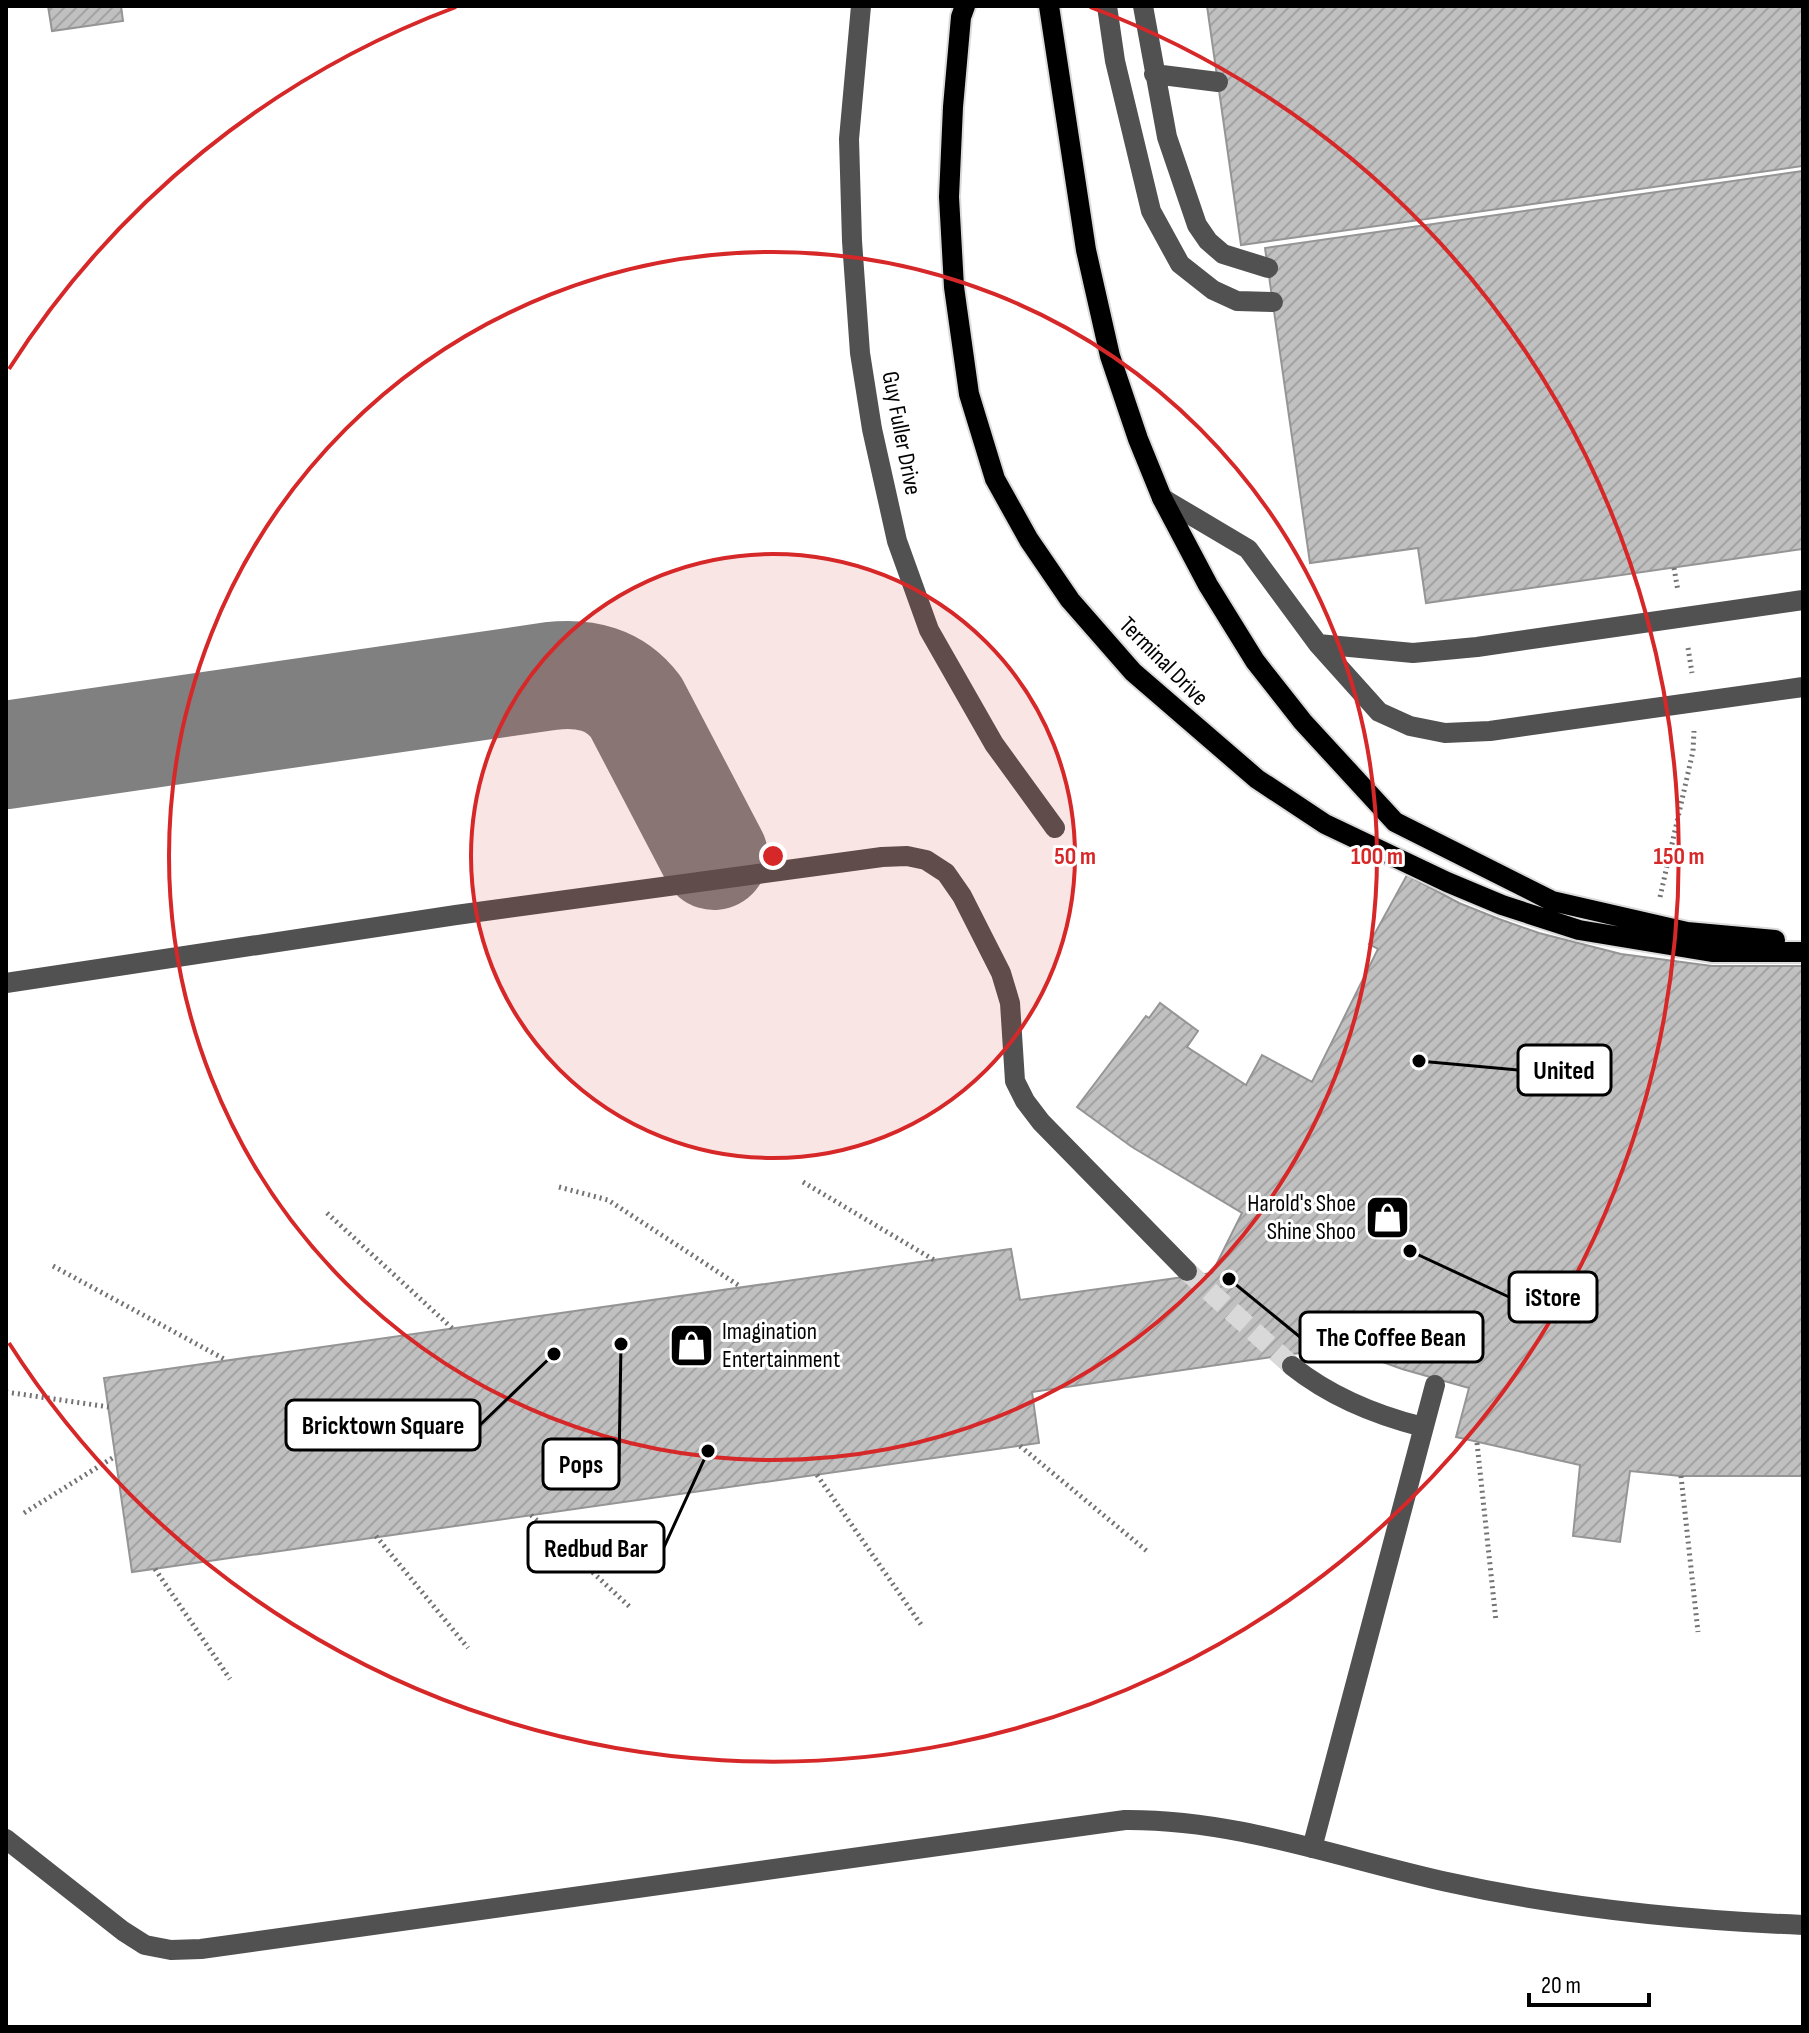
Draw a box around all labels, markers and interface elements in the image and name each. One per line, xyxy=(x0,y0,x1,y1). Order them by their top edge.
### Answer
street label: Guy Fuller Drive xyxy=(875,369,928,497)
street label: Terminal Drive xyxy=(1113,611,1214,712)
centre of rings xyxy=(759,842,787,870)
text: 50 m xyxy=(1054,842,1096,871)
text: 100 m xyxy=(1351,842,1403,871)
text: 150 m xyxy=(1653,842,1705,871)
callout: United xyxy=(1518,1045,1611,1095)
text: United xyxy=(1533,1056,1595,1087)
place label: Harold's Shoe Shine Shoo xyxy=(1247,1189,1356,1246)
shop icon: Harold's Shoe Shine Shoo xyxy=(1363,1193,1411,1241)
callout: iStore xyxy=(1509,1272,1597,1322)
text: iStore xyxy=(1525,1283,1581,1314)
callout: The Coffee Bean xyxy=(1300,1312,1483,1362)
place label: Imagination Entertainment xyxy=(722,1317,840,1374)
shop icon: Imagination Entertainment xyxy=(667,1321,715,1369)
text: The Coffee Bean xyxy=(1316,1323,1466,1354)
callout: Bricktown Square xyxy=(286,1400,480,1450)
text: Bricktown Square xyxy=(302,1411,464,1442)
callout: Pops xyxy=(543,1439,619,1489)
text: Pops xyxy=(559,1450,603,1481)
callout: Redbud Bar xyxy=(528,1522,664,1572)
text: Redbud Bar xyxy=(544,1534,648,1565)
scale bar xyxy=(1529,1957,1649,2007)
text: 20 m xyxy=(1541,1971,1581,2000)

